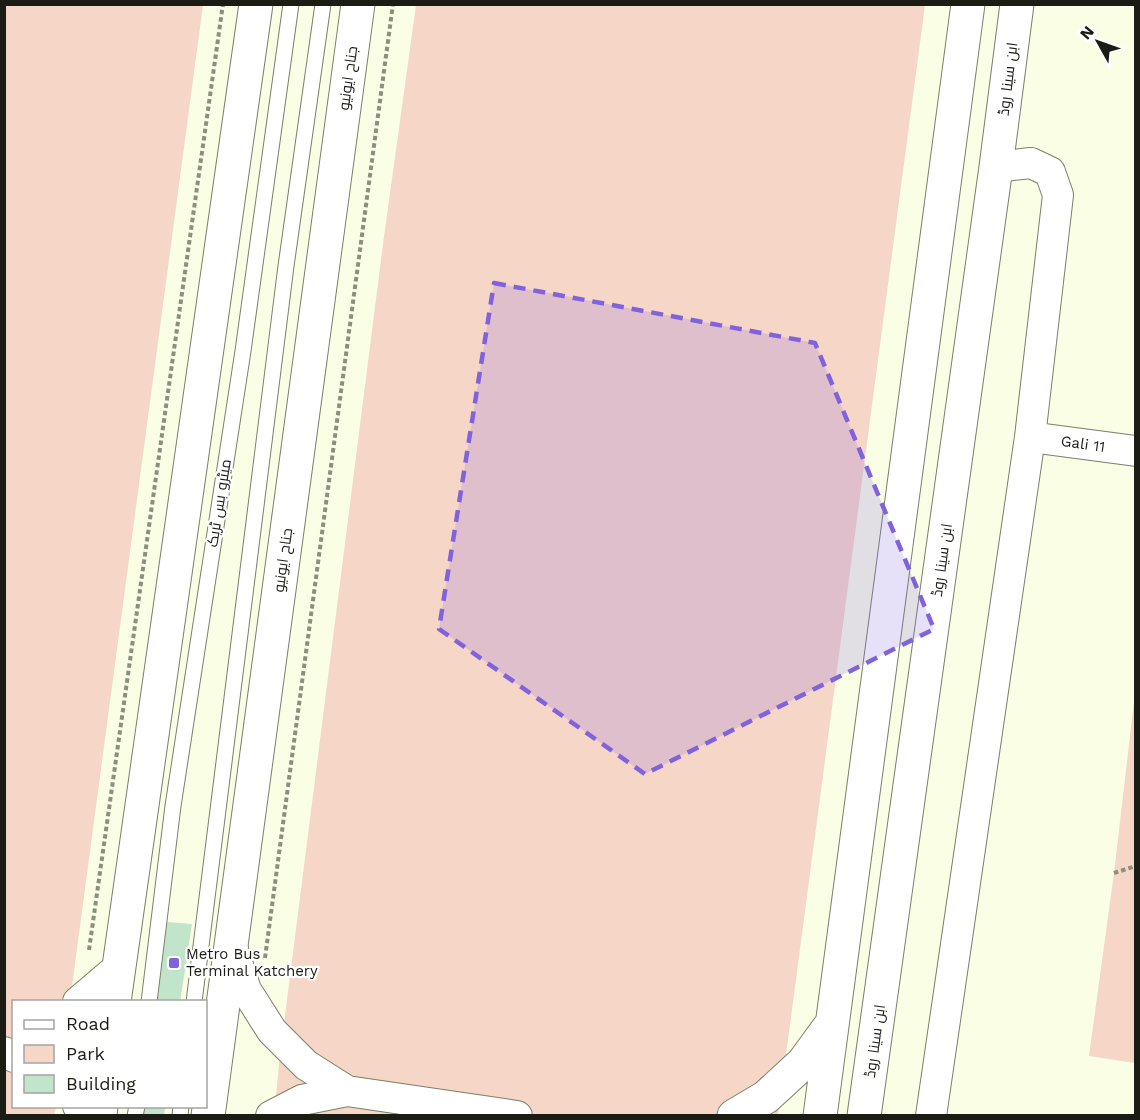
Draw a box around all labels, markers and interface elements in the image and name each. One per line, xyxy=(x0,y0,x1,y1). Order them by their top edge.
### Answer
north arrow xyxy=(1068,12,1128,72)
text: N xyxy=(1076,22,1098,43)
street label: ابن سینا روڈ xyxy=(995,41,1022,117)
street label: جناح ایونیو xyxy=(335,45,363,112)
street label: Gali 11 xyxy=(1060,432,1106,456)
street label: میٹرو بس ٹریک xyxy=(203,458,236,548)
street label: ابن سینا روڈ xyxy=(928,522,957,598)
street label: جناح ایونیو xyxy=(270,527,298,594)
place label: Metro Bus Terminal Katchery xyxy=(186,945,318,980)
marker: Metro Bus Terminal Katchery xyxy=(167,956,181,970)
legend xyxy=(12,1000,207,1108)
street label: ابن سینا روڈ xyxy=(861,1003,890,1079)
text: Road xyxy=(66,1013,110,1034)
text: Park xyxy=(66,1043,105,1064)
text: Building xyxy=(66,1073,136,1094)

